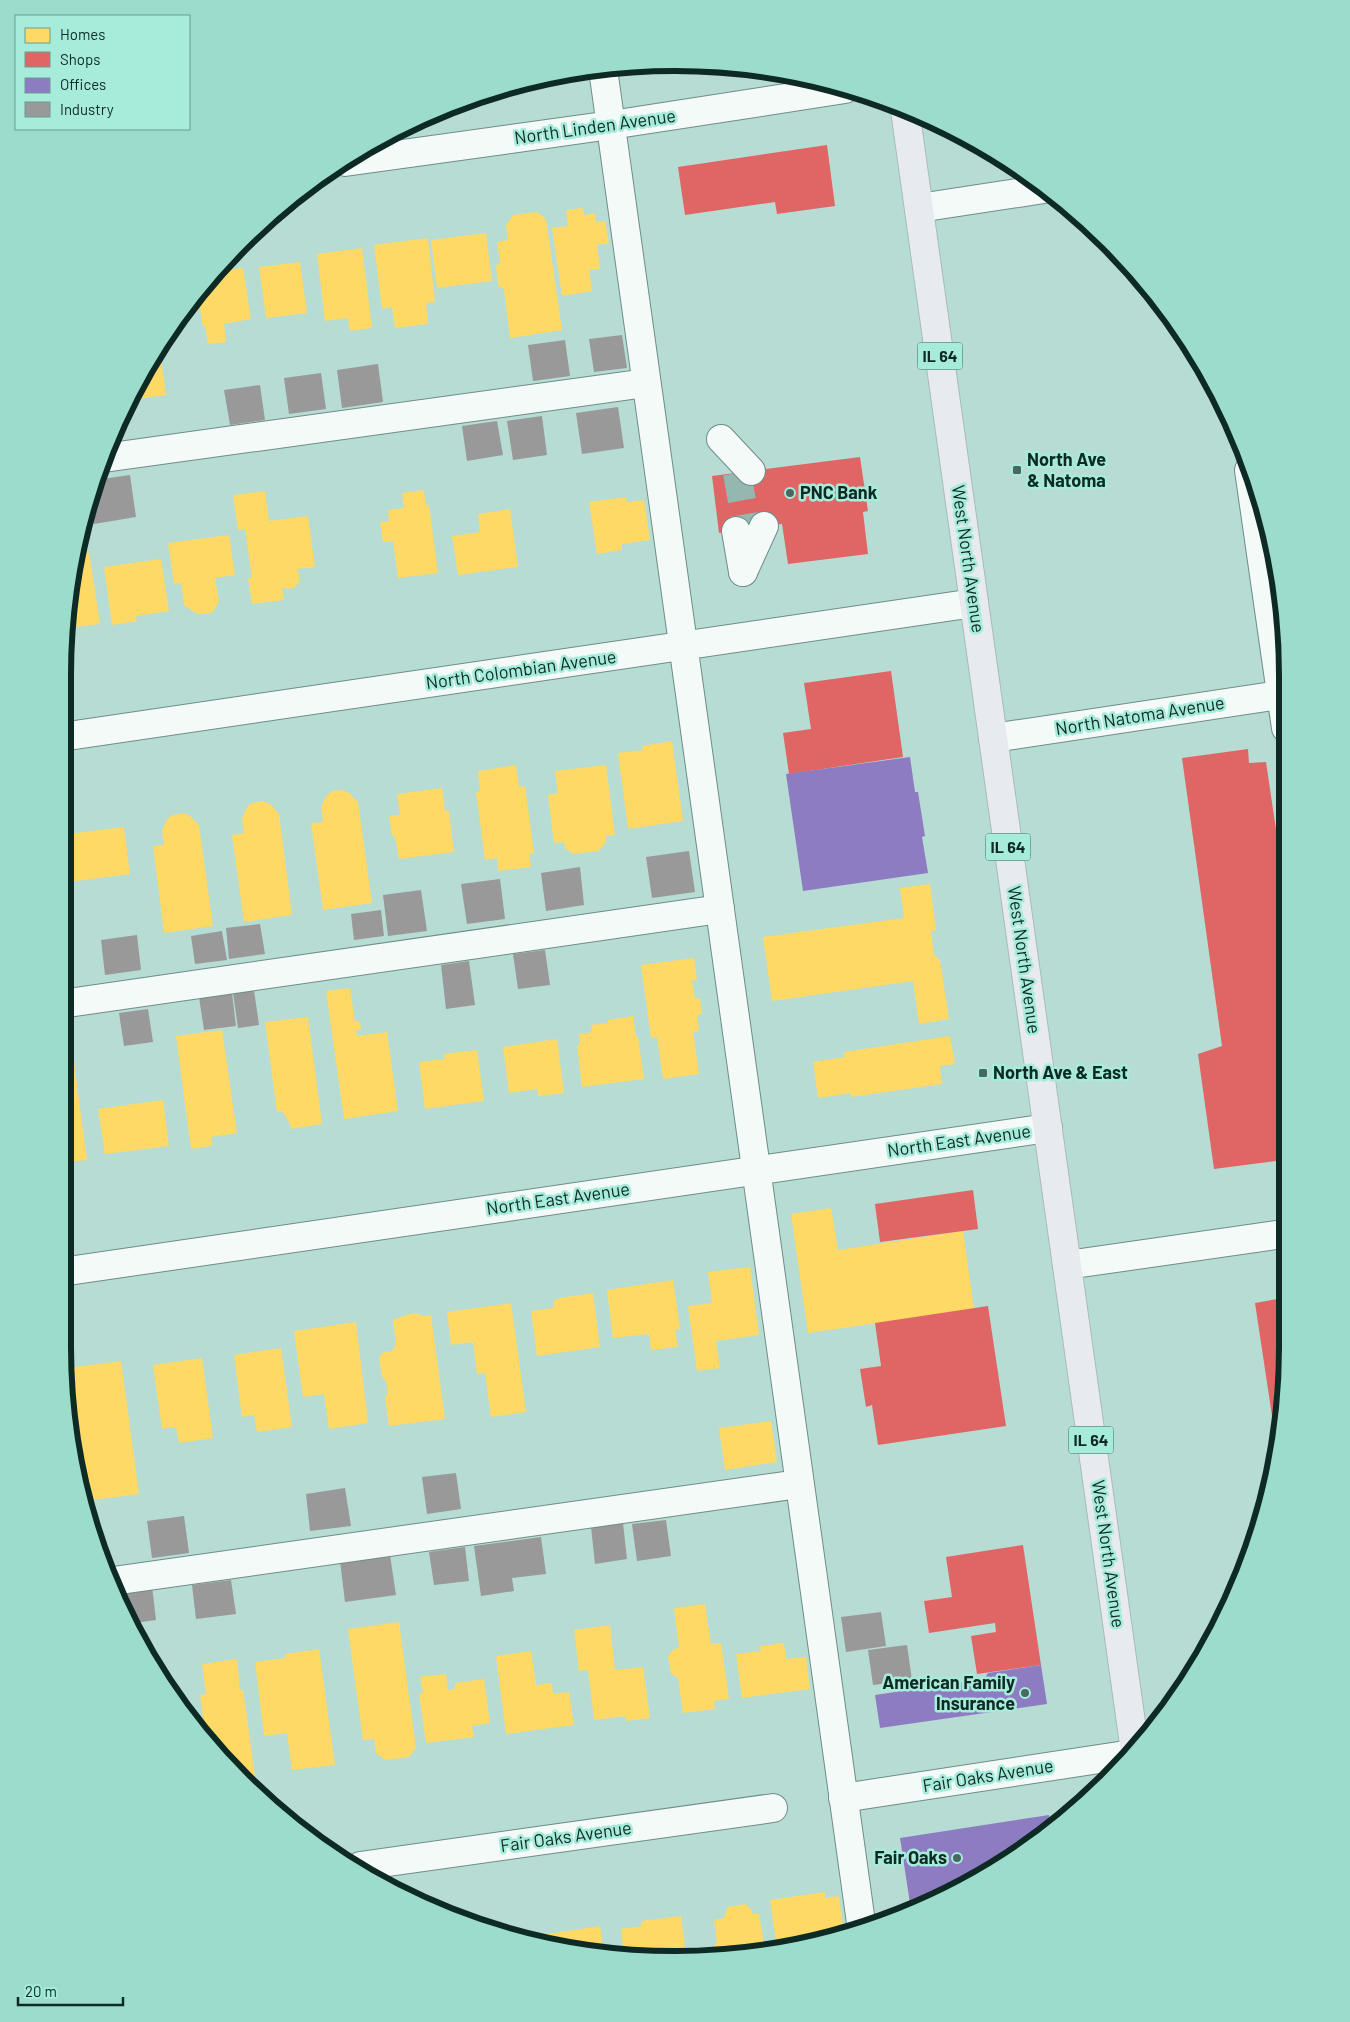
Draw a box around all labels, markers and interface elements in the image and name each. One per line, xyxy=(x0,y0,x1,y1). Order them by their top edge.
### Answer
legend xyxy=(15,15,190,130)
text: Homes xyxy=(60,25,105,43)
text: Shops xyxy=(60,50,100,68)
text: Offices xyxy=(60,75,106,93)
text: Industry xyxy=(60,100,114,118)
street label: North Linden Avenue xyxy=(513,104,677,148)
road number: IL 64 xyxy=(918,342,962,370)
place label: North Ave & Natoma xyxy=(1027,448,1106,491)
marker: North Ave & Natoma xyxy=(1011,464,1023,476)
place label: PNC Bank xyxy=(800,481,878,503)
street label: West North Avenue xyxy=(948,484,990,634)
marker: PNC Bank xyxy=(784,487,796,499)
street label: North Colombian Avenue xyxy=(424,645,618,693)
street label: North Natoma Avenue xyxy=(1054,691,1226,739)
road number: IL 64 xyxy=(986,834,1030,860)
street label: West North Avenue xyxy=(1004,885,1046,1035)
place label: North Ave & East xyxy=(993,1061,1128,1083)
marker: North Ave & East xyxy=(977,1067,989,1079)
street label: North East Avenue xyxy=(886,1119,1032,1161)
street label: North East Avenue xyxy=(485,1177,631,1219)
road number: IL 64 xyxy=(1068,1426,1114,1454)
street label: West North Avenue xyxy=(1088,1479,1130,1629)
place label: American Family Insurance xyxy=(882,1671,1015,1714)
marker: American Family Insurance xyxy=(1019,1687,1031,1699)
street label: Fair Oaks Avenue xyxy=(921,1754,1055,1796)
street label: Fair Oaks Avenue xyxy=(499,1816,633,1856)
place label: Fair Oaks xyxy=(874,1846,947,1868)
marker: Fair Oaks xyxy=(951,1852,963,1864)
scale bar xyxy=(18,1974,122,2006)
text: 20 m xyxy=(25,1982,57,2000)

